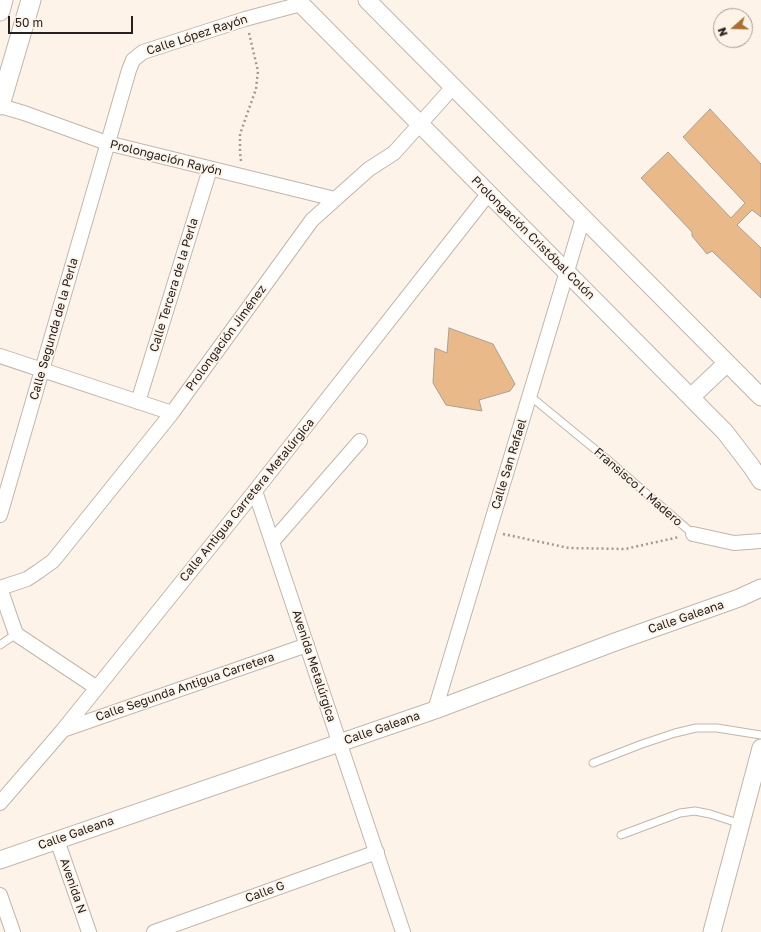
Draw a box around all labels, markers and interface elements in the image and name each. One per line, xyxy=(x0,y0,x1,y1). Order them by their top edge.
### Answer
scale bar xyxy=(10,8,135,34)
north arrow xyxy=(713,8,753,48)
street label: Calle López Rayón xyxy=(145,12,249,58)
text: 50 m xyxy=(15,15,43,30)
text: N xyxy=(715,26,730,38)
street label: Prolongación Rayón xyxy=(108,137,224,179)
street label: Prolongación Cristóbal Colón xyxy=(468,173,598,303)
street label: Calle Tercera de la Perla xyxy=(147,216,201,354)
street label: Calle Segunda de la Perla xyxy=(27,256,81,402)
street label: Prolongación Jiménez xyxy=(183,282,269,394)
street label: Calle Antigua Carretera Metalúrgica xyxy=(177,415,317,585)
street label: Calle San Rafael xyxy=(488,417,530,511)
street label: Fransisco I. Madero xyxy=(591,445,685,529)
street label: Calle Galeana xyxy=(646,597,726,637)
street label: Avenida Metalúrgica xyxy=(289,608,339,724)
street label: Calle Segunda Antigua Carretera xyxy=(94,650,276,724)
street label: Calle Galeana xyxy=(342,708,422,748)
street label: Calle Galeana xyxy=(36,813,116,853)
street label: Avenida N xyxy=(57,856,89,916)
street label: Calle G xyxy=(243,878,287,906)

